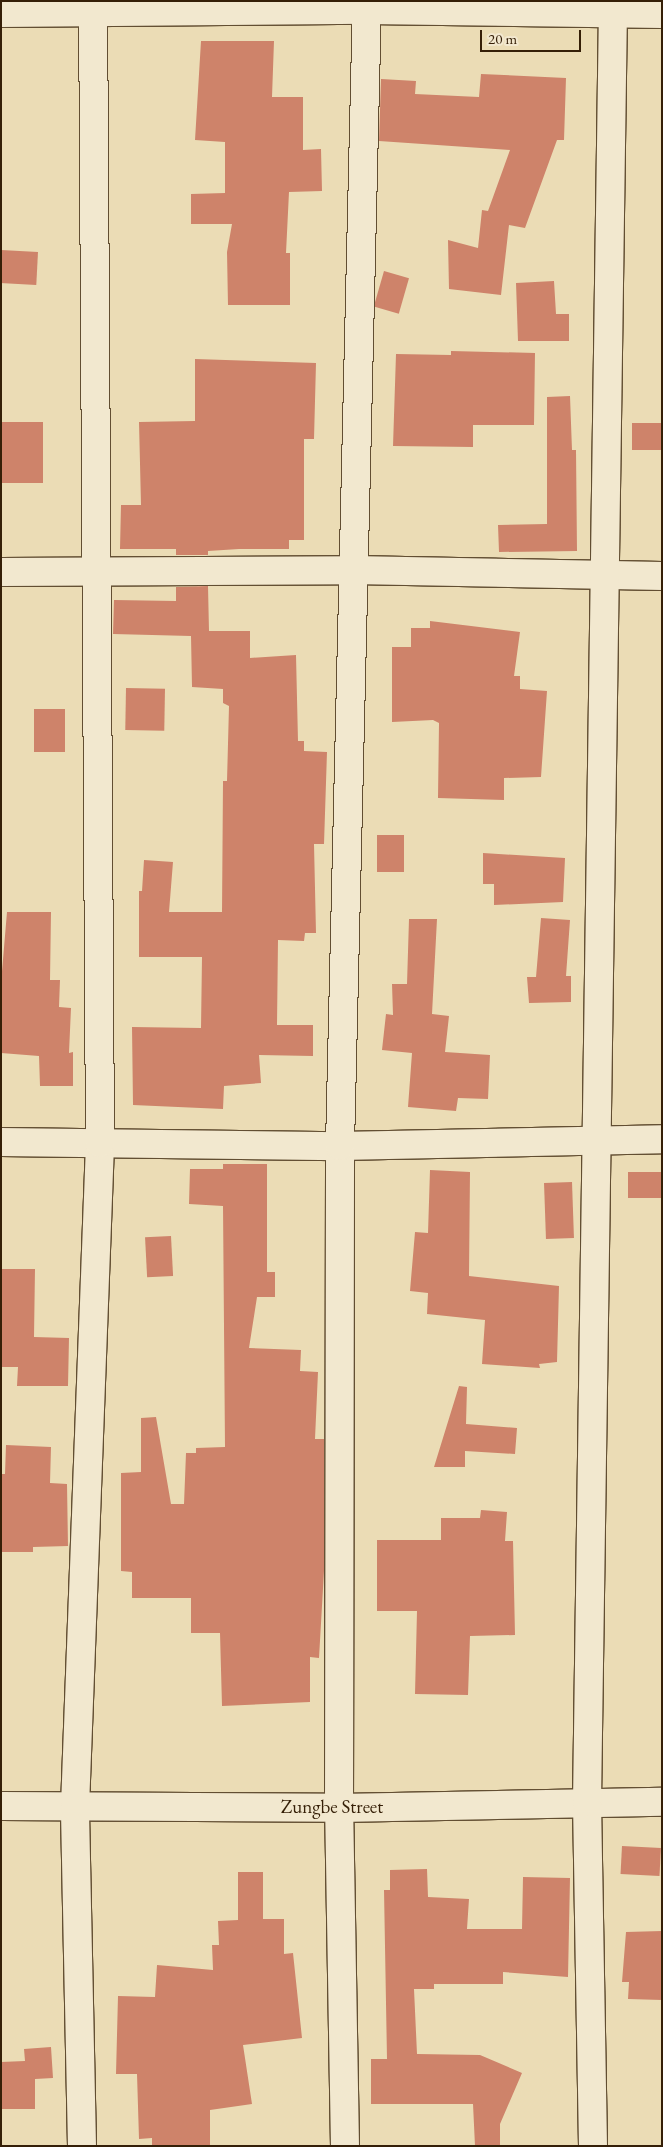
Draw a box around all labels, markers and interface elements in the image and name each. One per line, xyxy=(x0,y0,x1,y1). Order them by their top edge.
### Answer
scale bar xyxy=(483,20,584,52)
text: 20 m xyxy=(488,29,517,48)
street label: Zungbe Street xyxy=(281,1796,383,1818)

